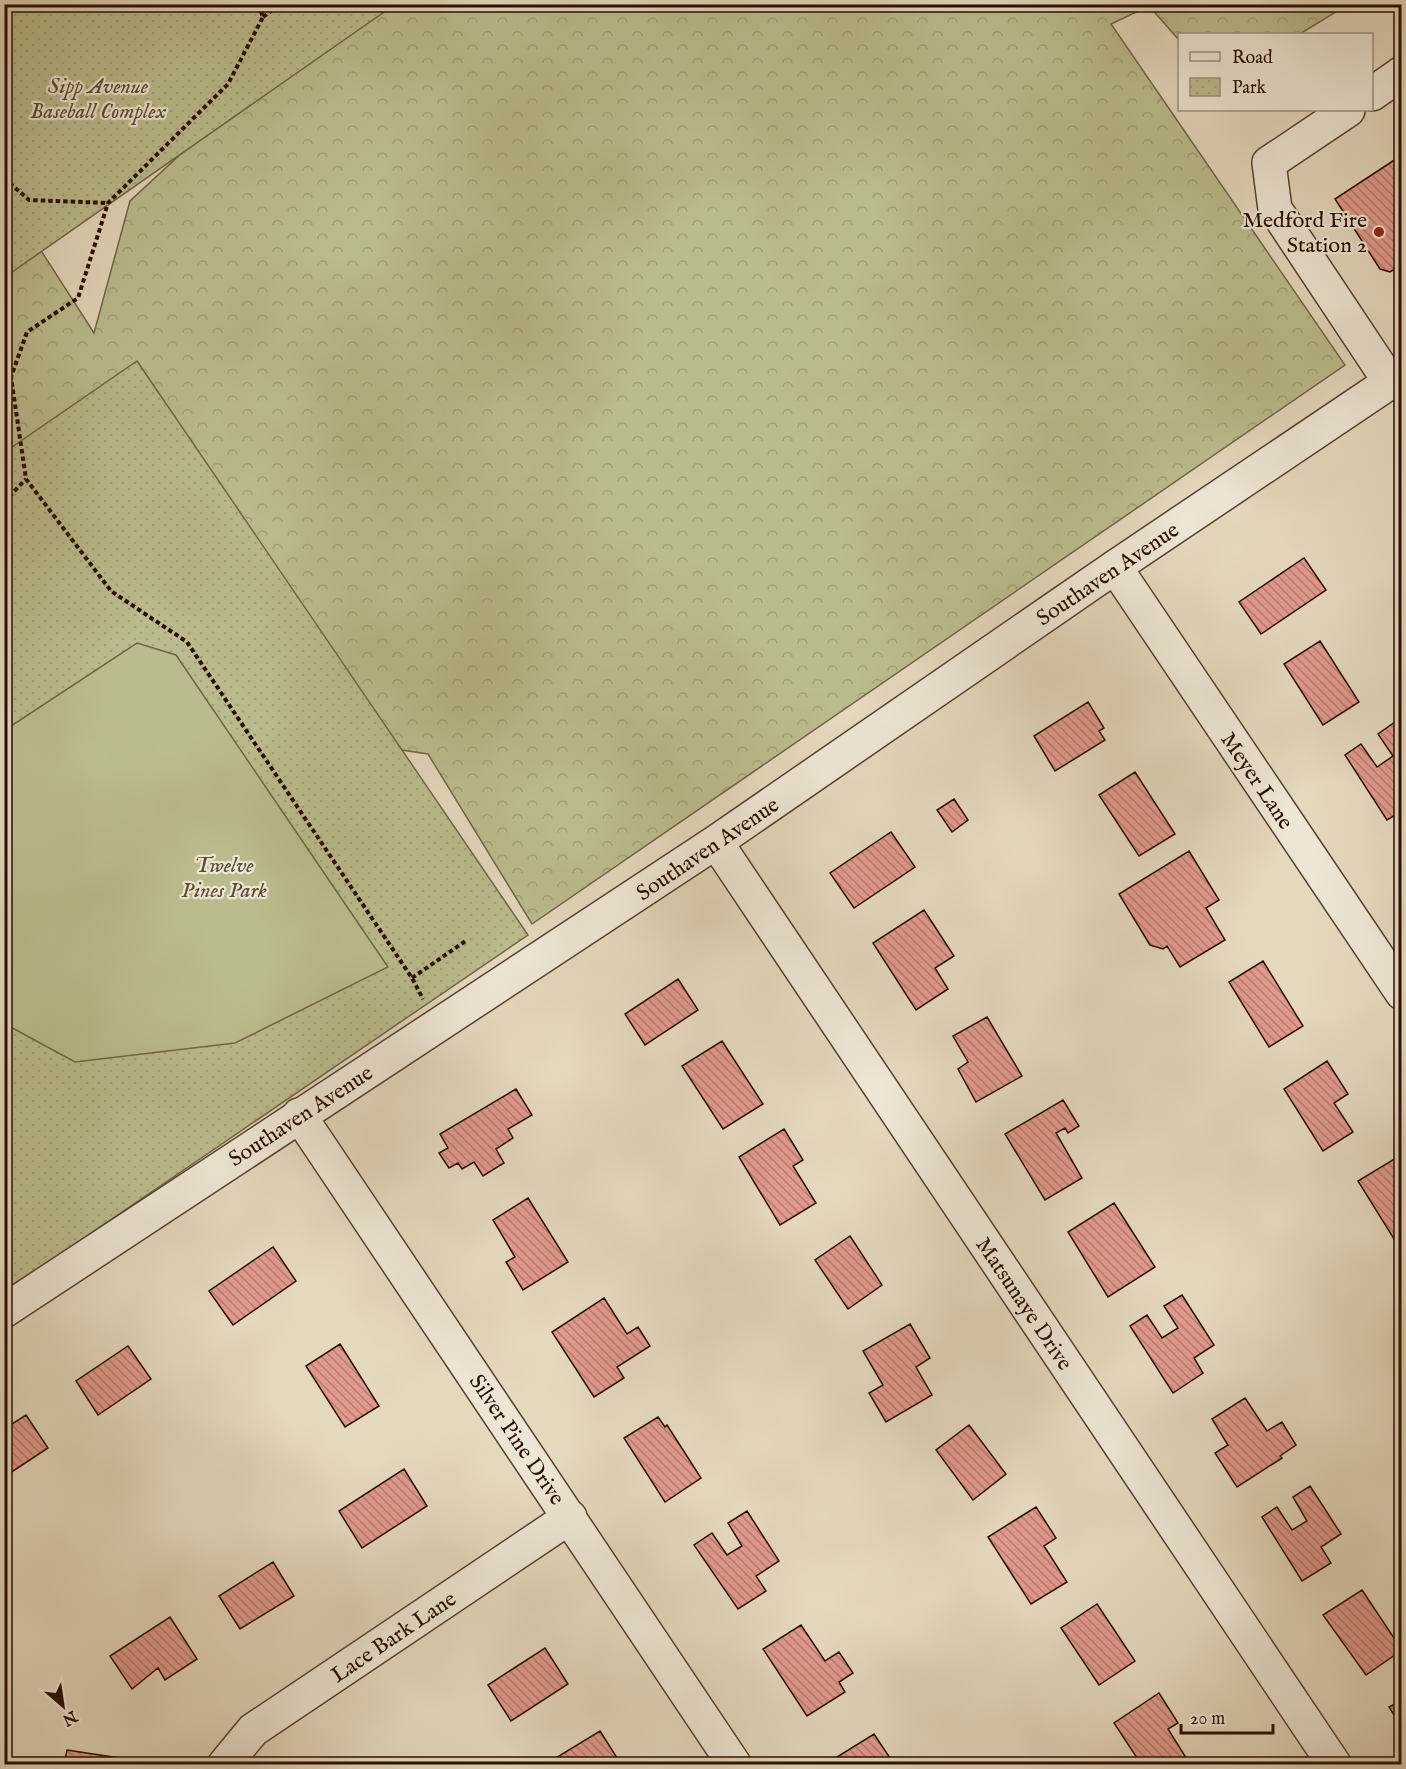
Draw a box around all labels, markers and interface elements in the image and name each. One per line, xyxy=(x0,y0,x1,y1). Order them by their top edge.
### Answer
legend xyxy=(1178,33,1373,111)
text: Road xyxy=(1232,47,1273,70)
park label: Sipp Avenue Baseball Complex xyxy=(30,73,167,126)
text: Park xyxy=(1232,77,1267,100)
place label: Medford Fire Station 2 xyxy=(1242,207,1367,260)
marker: Medford Fire Station 2 xyxy=(1372,225,1386,239)
street label: Southaven Avenue xyxy=(1031,517,1185,633)
street label: Meyer Lane xyxy=(1214,727,1299,835)
street label: Southaven Avenue xyxy=(631,792,785,908)
park label: Twelve Pines Park xyxy=(181,852,267,905)
street label: Southaven Avenue xyxy=(224,1060,379,1174)
street label: Matsunaye Drive xyxy=(969,1232,1078,1376)
street label: Silver Pine Drive xyxy=(462,1369,570,1511)
street label: Lace Bark Lane xyxy=(326,1585,462,1690)
north arrow xyxy=(33,1676,93,1736)
scale bar xyxy=(1181,1697,1272,1735)
text: N xyxy=(58,1705,81,1730)
text: 20 m xyxy=(1190,1708,1225,1731)

